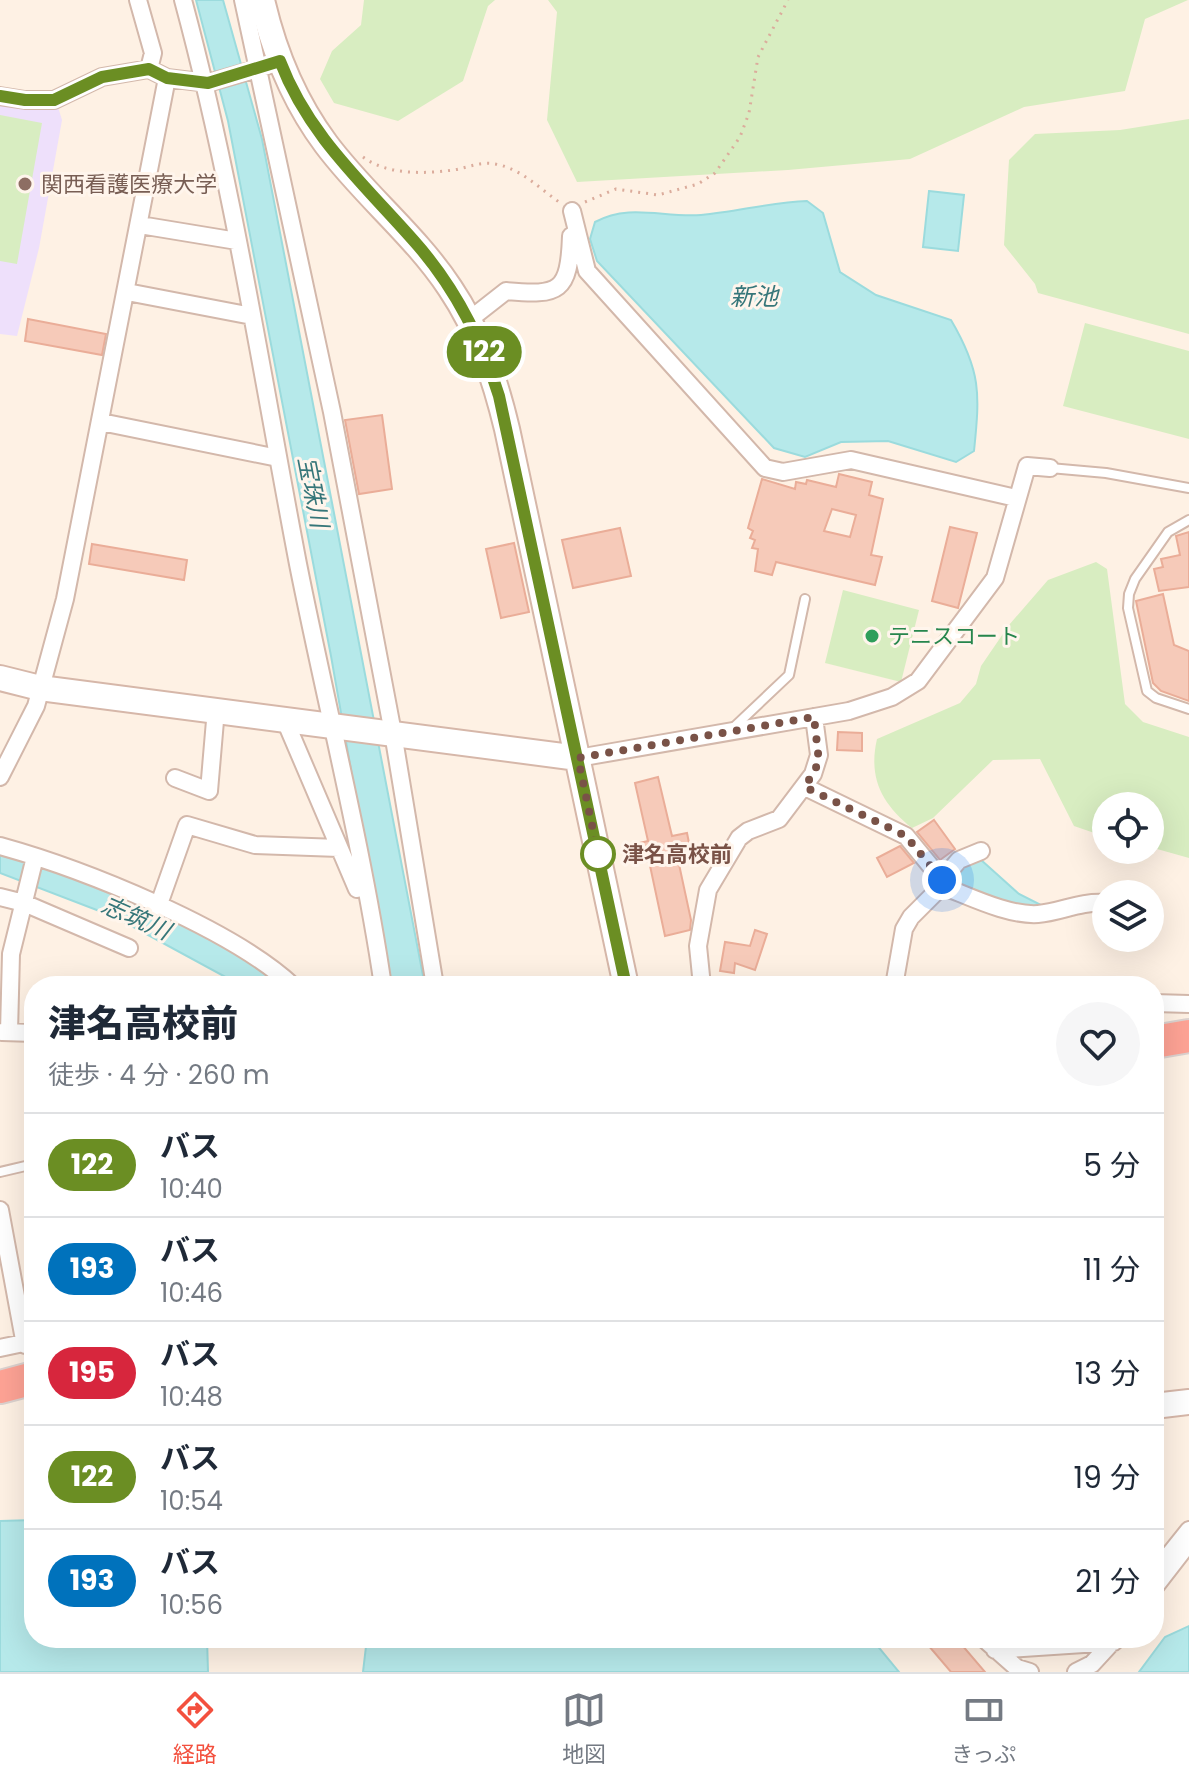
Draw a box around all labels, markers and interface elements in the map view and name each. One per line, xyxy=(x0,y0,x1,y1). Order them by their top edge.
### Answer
place label: 関西看護医療大学 xyxy=(41,169,217,200)
marker: 関西看護医療大学 xyxy=(16,175,34,193)
water label: 新池 xyxy=(730,280,780,313)
line badge: 122 xyxy=(438,326,530,378)
text: 122 xyxy=(463,332,505,371)
water label: 宝珠川 xyxy=(290,453,337,533)
place label: テニスコート xyxy=(888,621,1020,652)
marker: テニスコート xyxy=(863,627,881,645)
map controls xyxy=(1092,792,1164,952)
button: locate xyxy=(1092,792,1164,864)
marker: 津名高校前 xyxy=(581,837,615,871)
place label: 津名高校前 xyxy=(622,839,732,870)
your location xyxy=(922,860,962,900)
button: layers xyxy=(1092,880,1164,952)
water label: 志筑川 xyxy=(97,888,179,948)
text: 津名高校前 xyxy=(48,997,238,1050)
button: heart xyxy=(1056,1002,1140,1086)
text: 徒歩 · 4 分 · 260 m xyxy=(48,1057,270,1093)
text: バス xyxy=(160,1125,220,1168)
text: 5 分 xyxy=(1083,1144,1140,1187)
text: 122 xyxy=(71,1145,113,1184)
text: 10:40 xyxy=(160,1171,223,1207)
text: バス xyxy=(160,1229,220,1272)
text: 11 分 xyxy=(1083,1248,1140,1291)
text: 193 xyxy=(70,1249,114,1288)
text: 10:46 xyxy=(160,1275,223,1311)
text: バス xyxy=(160,1333,220,1376)
text: 13 分 xyxy=(1075,1352,1140,1395)
text: 195 xyxy=(69,1353,115,1392)
text: 10:48 xyxy=(160,1379,223,1415)
text: バス xyxy=(160,1437,220,1480)
text: 19 分 xyxy=(1073,1456,1140,1499)
text: 122 xyxy=(71,1457,113,1496)
text: 10:54 xyxy=(160,1483,223,1519)
text: バス xyxy=(160,1541,220,1584)
text: 21 分 xyxy=(1075,1560,1140,1603)
text: 193 xyxy=(70,1561,114,1600)
text: 10:56 xyxy=(160,1587,223,1623)
tab: 経路 xyxy=(173,1688,217,1771)
tab: 地図 xyxy=(562,1688,606,1771)
tab: きっぷ xyxy=(951,1688,1016,1771)

